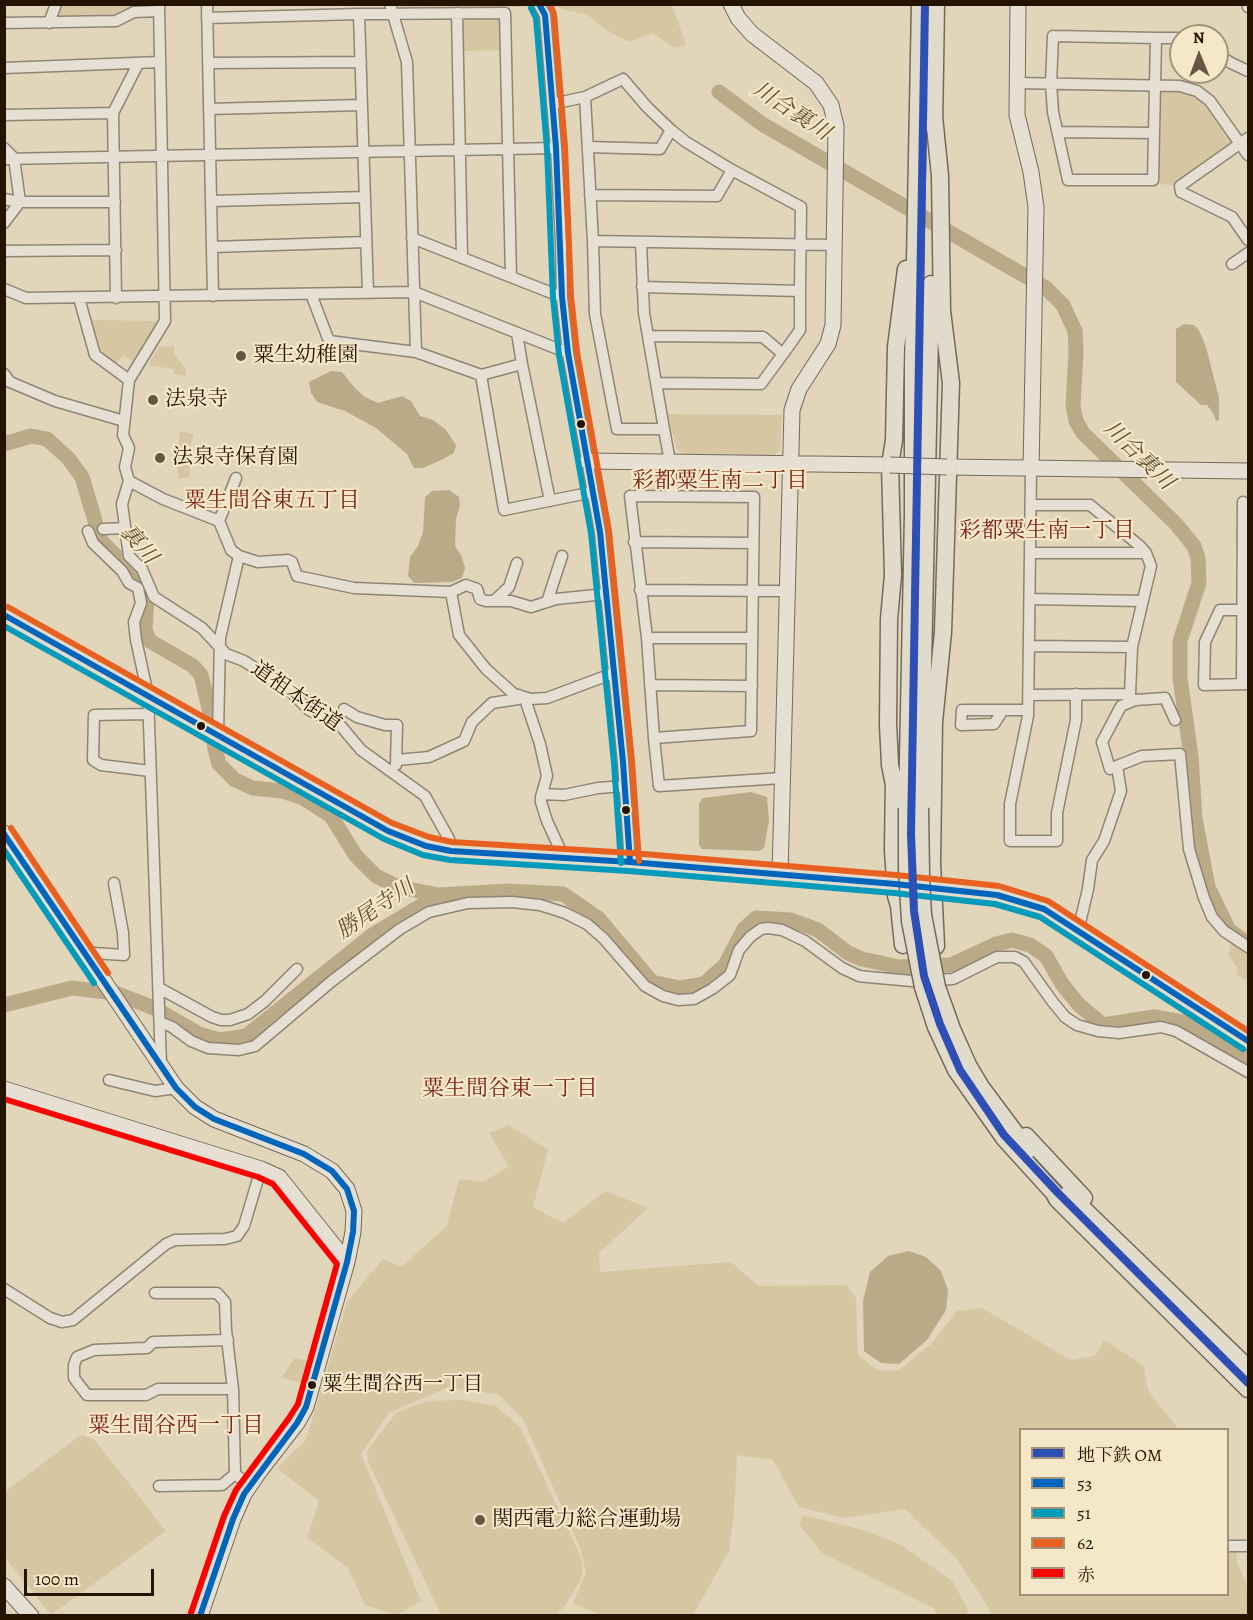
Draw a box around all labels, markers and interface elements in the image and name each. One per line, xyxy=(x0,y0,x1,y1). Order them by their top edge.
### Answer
north arrow xyxy=(1169,24,1229,84)
text: N xyxy=(1193,27,1205,49)
water label: 川合裏川 xyxy=(747,77,835,147)
place label: 粟生幼稚園 xyxy=(253,343,358,369)
marker: 粟生幼稚園 xyxy=(234,349,248,363)
place label: 法泉寺 xyxy=(165,387,228,413)
marker: 法泉寺 xyxy=(146,393,160,407)
water label: 川合裏川 xyxy=(1097,416,1179,496)
unlabelled marker xyxy=(575,418,587,430)
place label: 法泉寺保育園 xyxy=(172,445,298,471)
marker: 法泉寺保育園 xyxy=(153,451,167,465)
district label: 彩都粟生南二丁目 xyxy=(632,469,808,495)
district label: 粟生間谷東五丁目 xyxy=(184,489,360,515)
district label: 彩都粟生南一丁目 xyxy=(959,519,1135,545)
water label: 裏川 xyxy=(114,520,162,570)
street label: 道祖本街道 xyxy=(246,657,346,737)
unlabelled marker xyxy=(195,720,207,732)
unlabelled marker xyxy=(620,804,632,816)
water label: 勝尾寺川 xyxy=(332,874,420,946)
unlabelled marker xyxy=(1140,969,1152,981)
district label: 粟生間谷東一丁目 xyxy=(422,1077,598,1103)
place label: 粟生間谷西一丁目 xyxy=(323,1373,483,1397)
marker: 粟生間谷西一丁目 xyxy=(306,1379,318,1391)
district label: 粟生間谷西一丁目 xyxy=(88,1414,264,1440)
legend xyxy=(1019,1428,1229,1596)
text: 地下鉄 OM xyxy=(1077,1443,1162,1467)
text: 53 xyxy=(1077,1471,1092,1495)
text: 51 xyxy=(1077,1501,1091,1525)
place label: 関西電力総合運動場 xyxy=(492,1507,681,1533)
marker: 関西電力総合運動場 xyxy=(473,1513,487,1527)
text: 62 xyxy=(1077,1531,1094,1555)
scale bar xyxy=(27,1557,158,1595)
text: 赤 xyxy=(1077,1563,1095,1587)
text: 100 m xyxy=(35,1567,79,1591)

